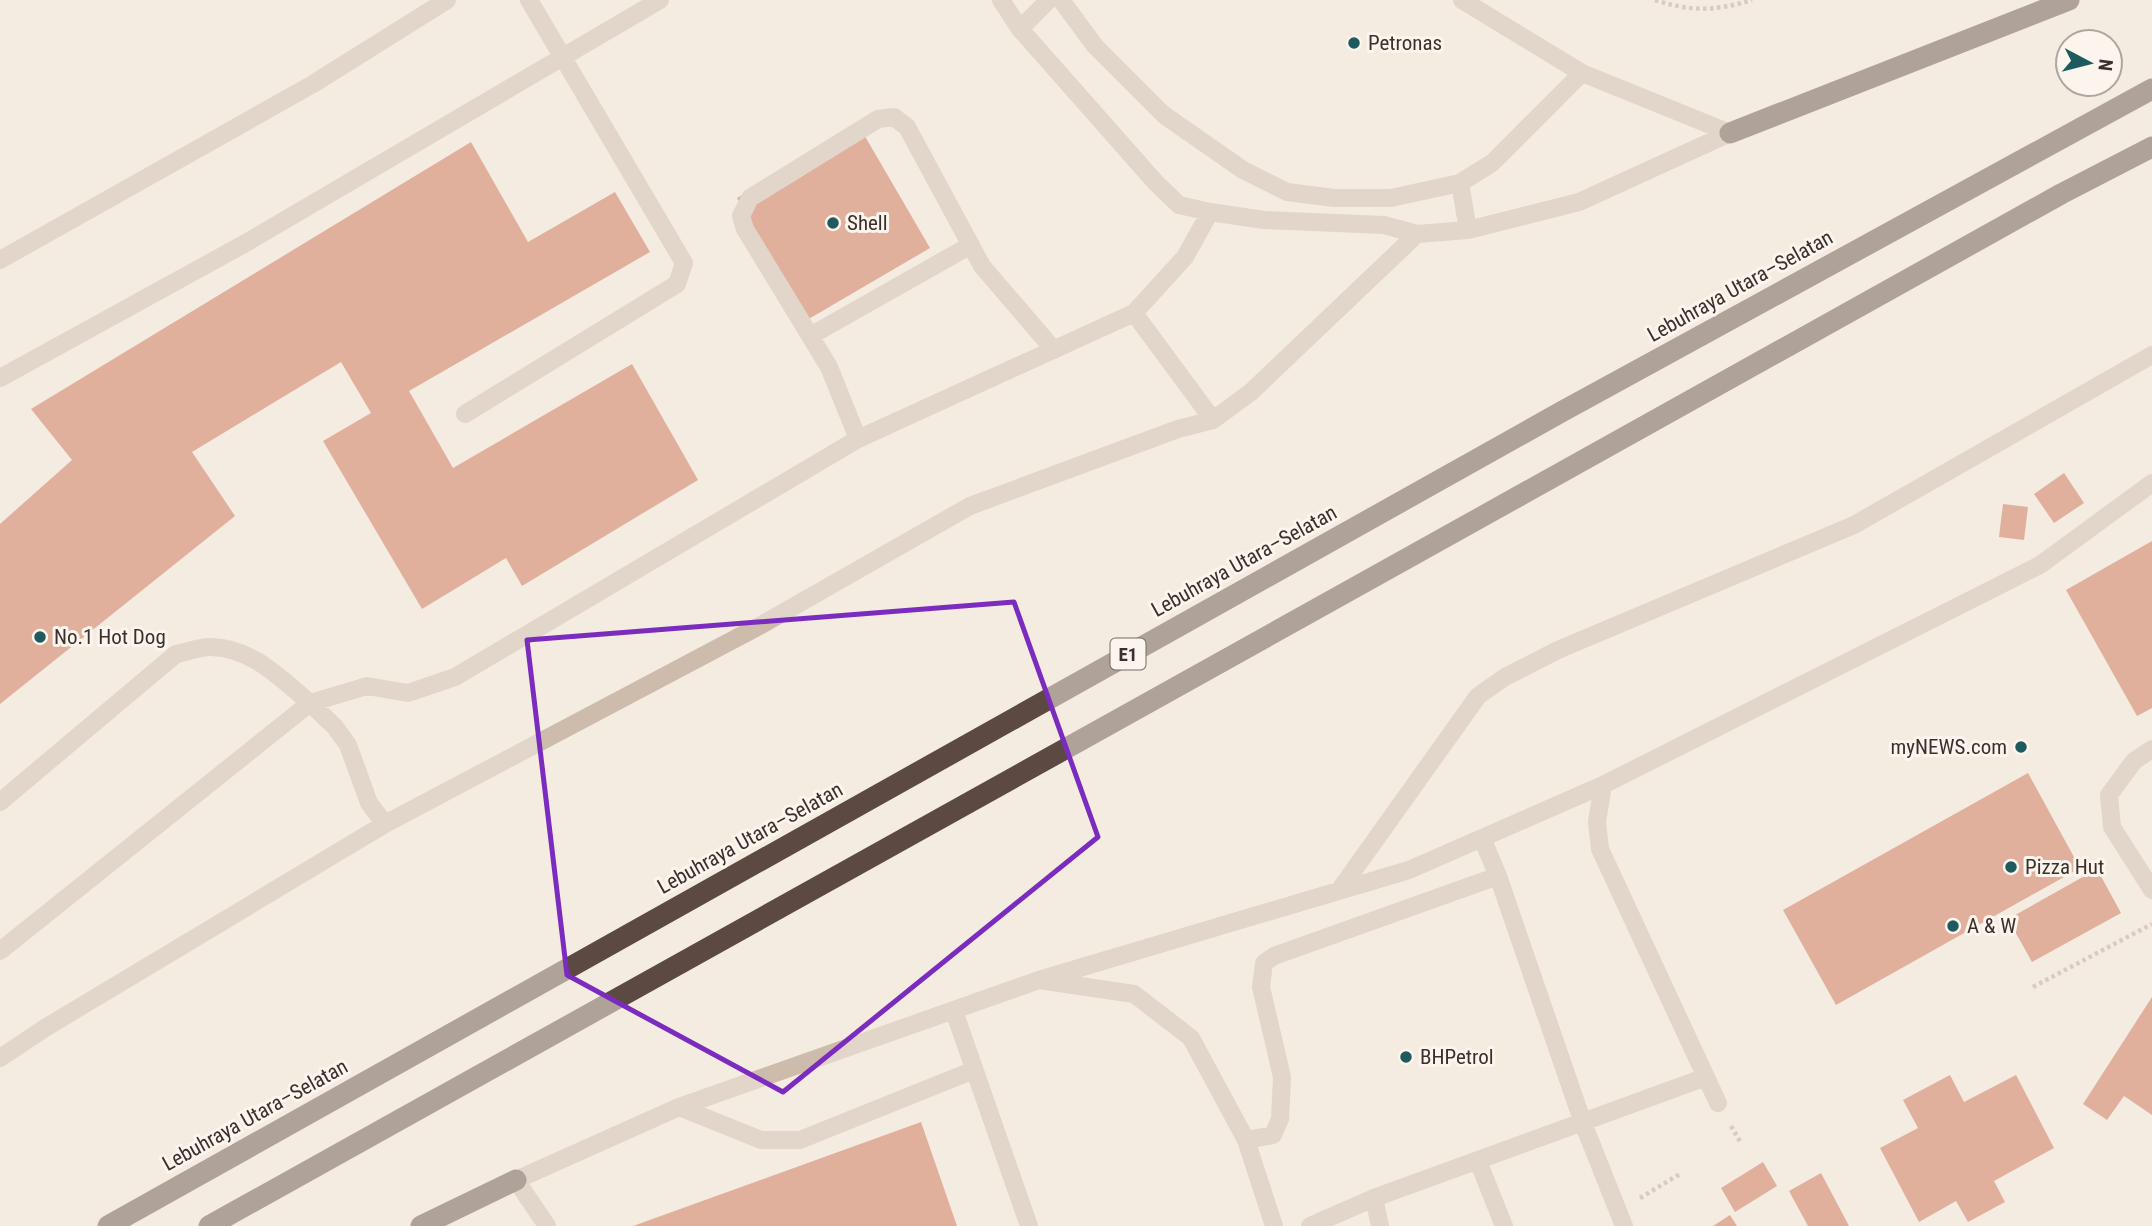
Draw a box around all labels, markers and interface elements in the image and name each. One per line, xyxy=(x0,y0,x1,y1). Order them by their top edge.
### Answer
north arrow xyxy=(2054,28,2124,98)
place label: Petronas xyxy=(1368,31,1442,55)
marker: Petronas xyxy=(1346,35,1362,51)
text: N xyxy=(2093,58,2118,72)
place label: Shell xyxy=(847,211,888,235)
marker: Shell xyxy=(825,215,841,231)
street label: Lebuhraya Utara–Selatan xyxy=(1643,225,1837,347)
street label: Lebuhraya Utara–Selatan xyxy=(1147,500,1341,622)
place label: No.1 Hot Dog xyxy=(54,625,166,649)
marker: No.1 Hot Dog xyxy=(32,629,48,645)
road number: E1 xyxy=(1110,638,1146,670)
place label: myNEWS.com xyxy=(1891,735,2007,759)
marker: myNEWS.com xyxy=(2013,739,2029,755)
street label: Lebuhraya Utara–Selatan xyxy=(653,777,847,899)
place label: Pizza Hut xyxy=(2025,855,2104,879)
marker: Pizza Hut xyxy=(2003,859,2019,875)
place label: A & W xyxy=(1967,914,2016,938)
marker: A & W xyxy=(1945,918,1961,934)
place label: BHPetrol xyxy=(1420,1045,1494,1069)
marker: BHPetrol xyxy=(1398,1049,1414,1065)
street label: Lebuhraya Utara–Selatan xyxy=(158,1054,352,1176)

